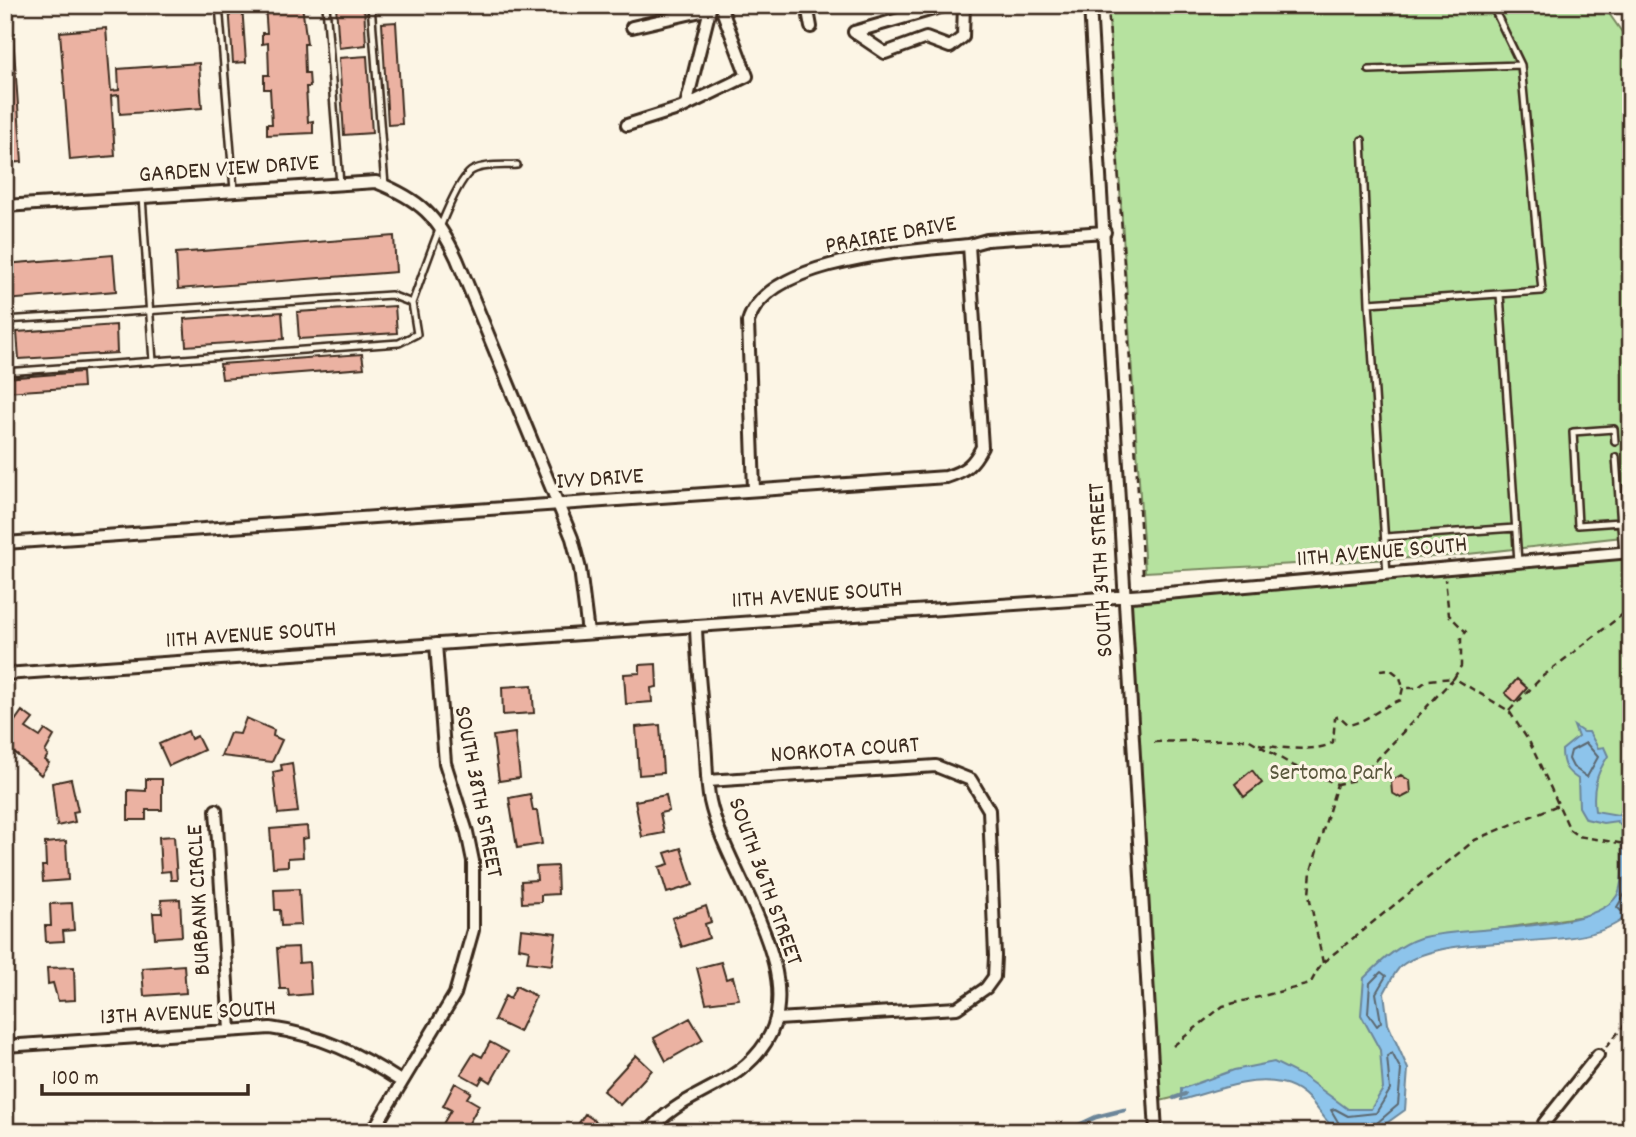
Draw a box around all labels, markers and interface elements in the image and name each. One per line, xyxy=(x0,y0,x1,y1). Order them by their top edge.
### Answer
street label: GARDEN VIEW DRIVE xyxy=(138,147,320,193)
street label: PRAIRIE DRIVE xyxy=(823,208,959,264)
street label: IVY DRIVE xyxy=(555,460,645,500)
street label: SOUTH 34TH STREET xyxy=(1080,482,1124,658)
street label: 11TH AVENUE SOUTH xyxy=(1295,529,1469,577)
street label: 11TH AVENUE SOUTH xyxy=(730,573,904,619)
street label: 11TH AVENUE SOUTH xyxy=(164,613,338,659)
street label: SOUTH 38TH STREET xyxy=(444,703,510,881)
street label: NORKOTA COURT xyxy=(770,729,921,773)
park label: Sertoma Park xyxy=(1269,757,1393,791)
street label: SOUTH 36TH STREET xyxy=(718,793,810,971)
street label: BURBANK CIRCLE xyxy=(179,824,221,976)
street label: 13TH AVENUE SOUTH xyxy=(99,992,277,1036)
scale bar xyxy=(42,1053,248,1097)
text: 100 m xyxy=(52,1065,99,1095)

